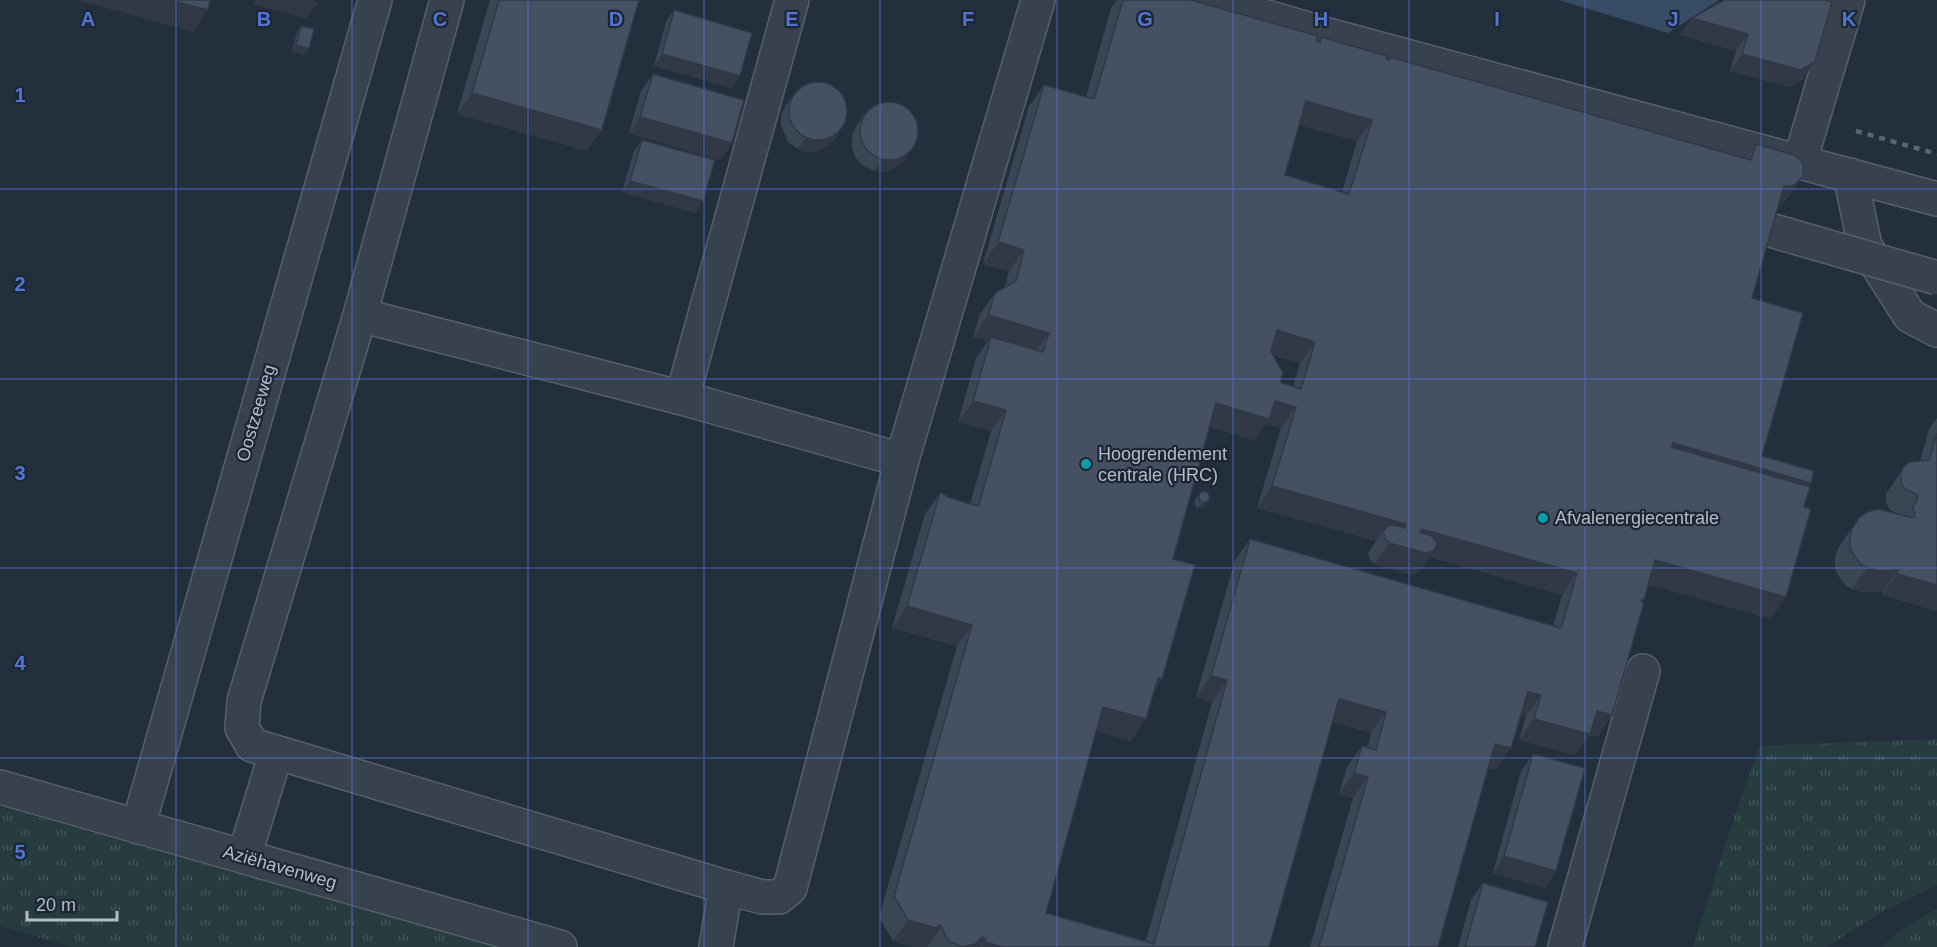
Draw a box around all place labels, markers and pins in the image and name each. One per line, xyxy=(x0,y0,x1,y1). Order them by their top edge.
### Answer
place label: Hoogrendement centrale (HRC) xyxy=(1098,444,1227,485)
marker: Hoogrendement centrale (HRC) xyxy=(1079,457,1093,471)
place label: Afvalenergiecentrale xyxy=(1555,508,1719,528)
marker: Afvalenergiecentrale xyxy=(1536,511,1550,525)

